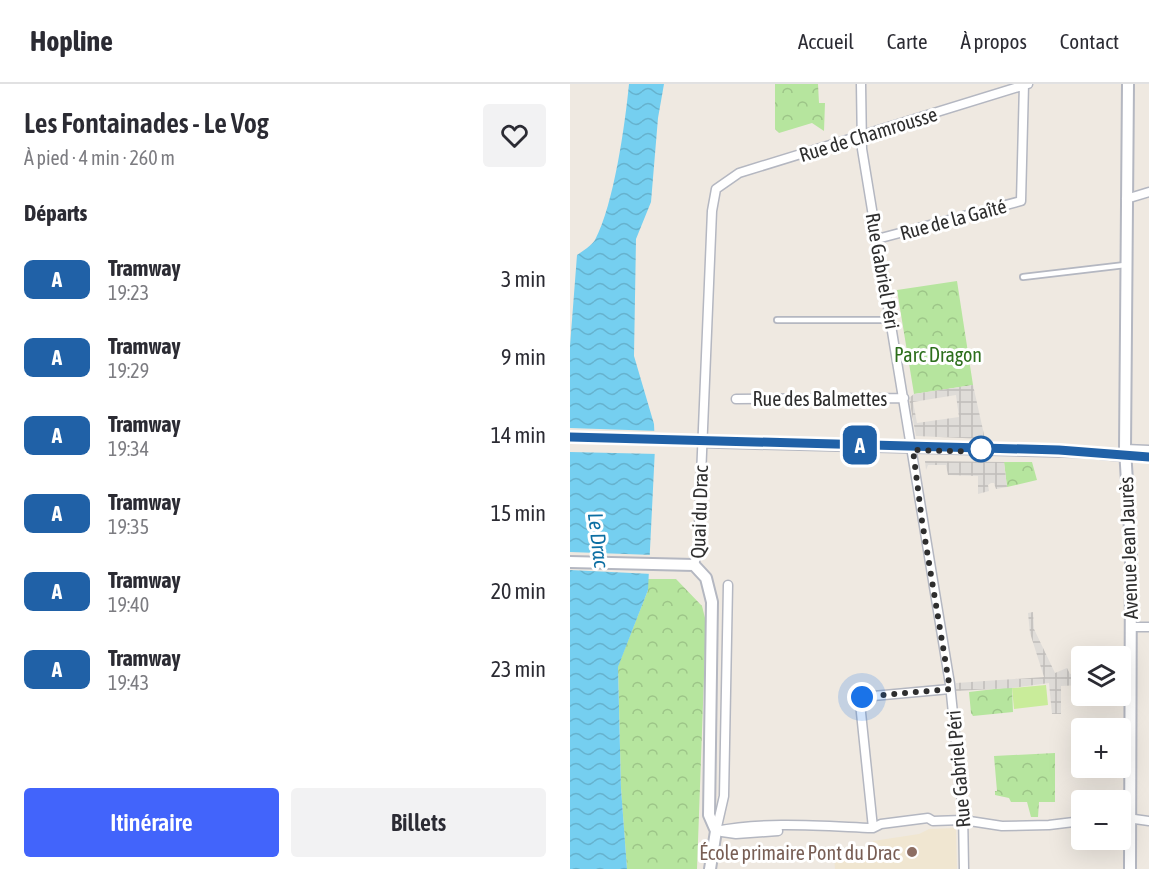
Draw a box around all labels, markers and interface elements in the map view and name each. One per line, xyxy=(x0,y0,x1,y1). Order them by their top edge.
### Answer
text: Hopline xyxy=(30,25,113,57)
text: Accueil xyxy=(798,29,854,53)
text: Carte xyxy=(887,29,927,53)
text: À propos xyxy=(960,29,1027,53)
text: Contact xyxy=(1060,29,1119,53)
street label: Rue de Chamrousse xyxy=(796,102,940,166)
button: heart xyxy=(483,104,546,167)
text: Les Fontainades - Le Vog xyxy=(24,107,269,139)
text: À pied · 4 min · 260 m xyxy=(24,146,175,169)
street label: Rue de la Gaîté xyxy=(897,194,1009,244)
text: Départs xyxy=(24,200,87,226)
street label: Rue Gabriel Péri xyxy=(861,211,905,331)
text: Tramway xyxy=(108,255,181,281)
text: 3 min xyxy=(501,266,546,292)
text: A xyxy=(52,267,62,291)
text: 19:23 xyxy=(108,281,149,304)
text: Tramway xyxy=(108,333,181,359)
park label: Parc Dragon xyxy=(894,343,982,366)
text: 9 min xyxy=(501,344,546,370)
text: A xyxy=(52,345,62,369)
text: 19:29 xyxy=(108,359,149,382)
street label: Rue des Balmettes xyxy=(753,387,887,410)
text: Tramway xyxy=(108,411,181,437)
text: 14 min xyxy=(491,422,546,448)
text: A xyxy=(52,423,62,447)
line badge: A xyxy=(840,426,880,464)
text: A xyxy=(855,433,865,457)
unlabelled marker xyxy=(968,436,994,462)
text: 19:34 xyxy=(108,437,149,460)
street label: Quai du Drac xyxy=(686,464,712,559)
street label: Avenue Jean Jaurès xyxy=(1114,476,1142,620)
text: Tramway xyxy=(108,489,181,515)
text: 15 min xyxy=(491,500,546,526)
text: A xyxy=(52,501,62,525)
water label: Le Drac xyxy=(584,511,614,570)
text: 19:35 xyxy=(108,515,149,538)
text: Tramway xyxy=(108,567,181,593)
text: 20 min xyxy=(491,578,546,604)
text: A xyxy=(52,579,62,603)
text: 19:40 xyxy=(108,593,149,616)
text: Tramway xyxy=(108,645,181,671)
map controls xyxy=(1071,646,1131,850)
button: layers xyxy=(1071,646,1131,706)
text: 23 min xyxy=(491,656,546,682)
text: A xyxy=(52,657,62,681)
text: 19:43 xyxy=(108,671,149,694)
your location xyxy=(847,682,877,712)
street label: Rue Gabriel Péri xyxy=(941,709,975,829)
button: + xyxy=(1071,718,1131,778)
button: Itinéraire xyxy=(24,788,279,857)
button: Billets xyxy=(291,788,546,857)
button: − xyxy=(1071,790,1131,850)
place label: École primaire Pont du Drac xyxy=(699,841,901,864)
marker: École primaire Pont du Drac xyxy=(905,845,919,859)

